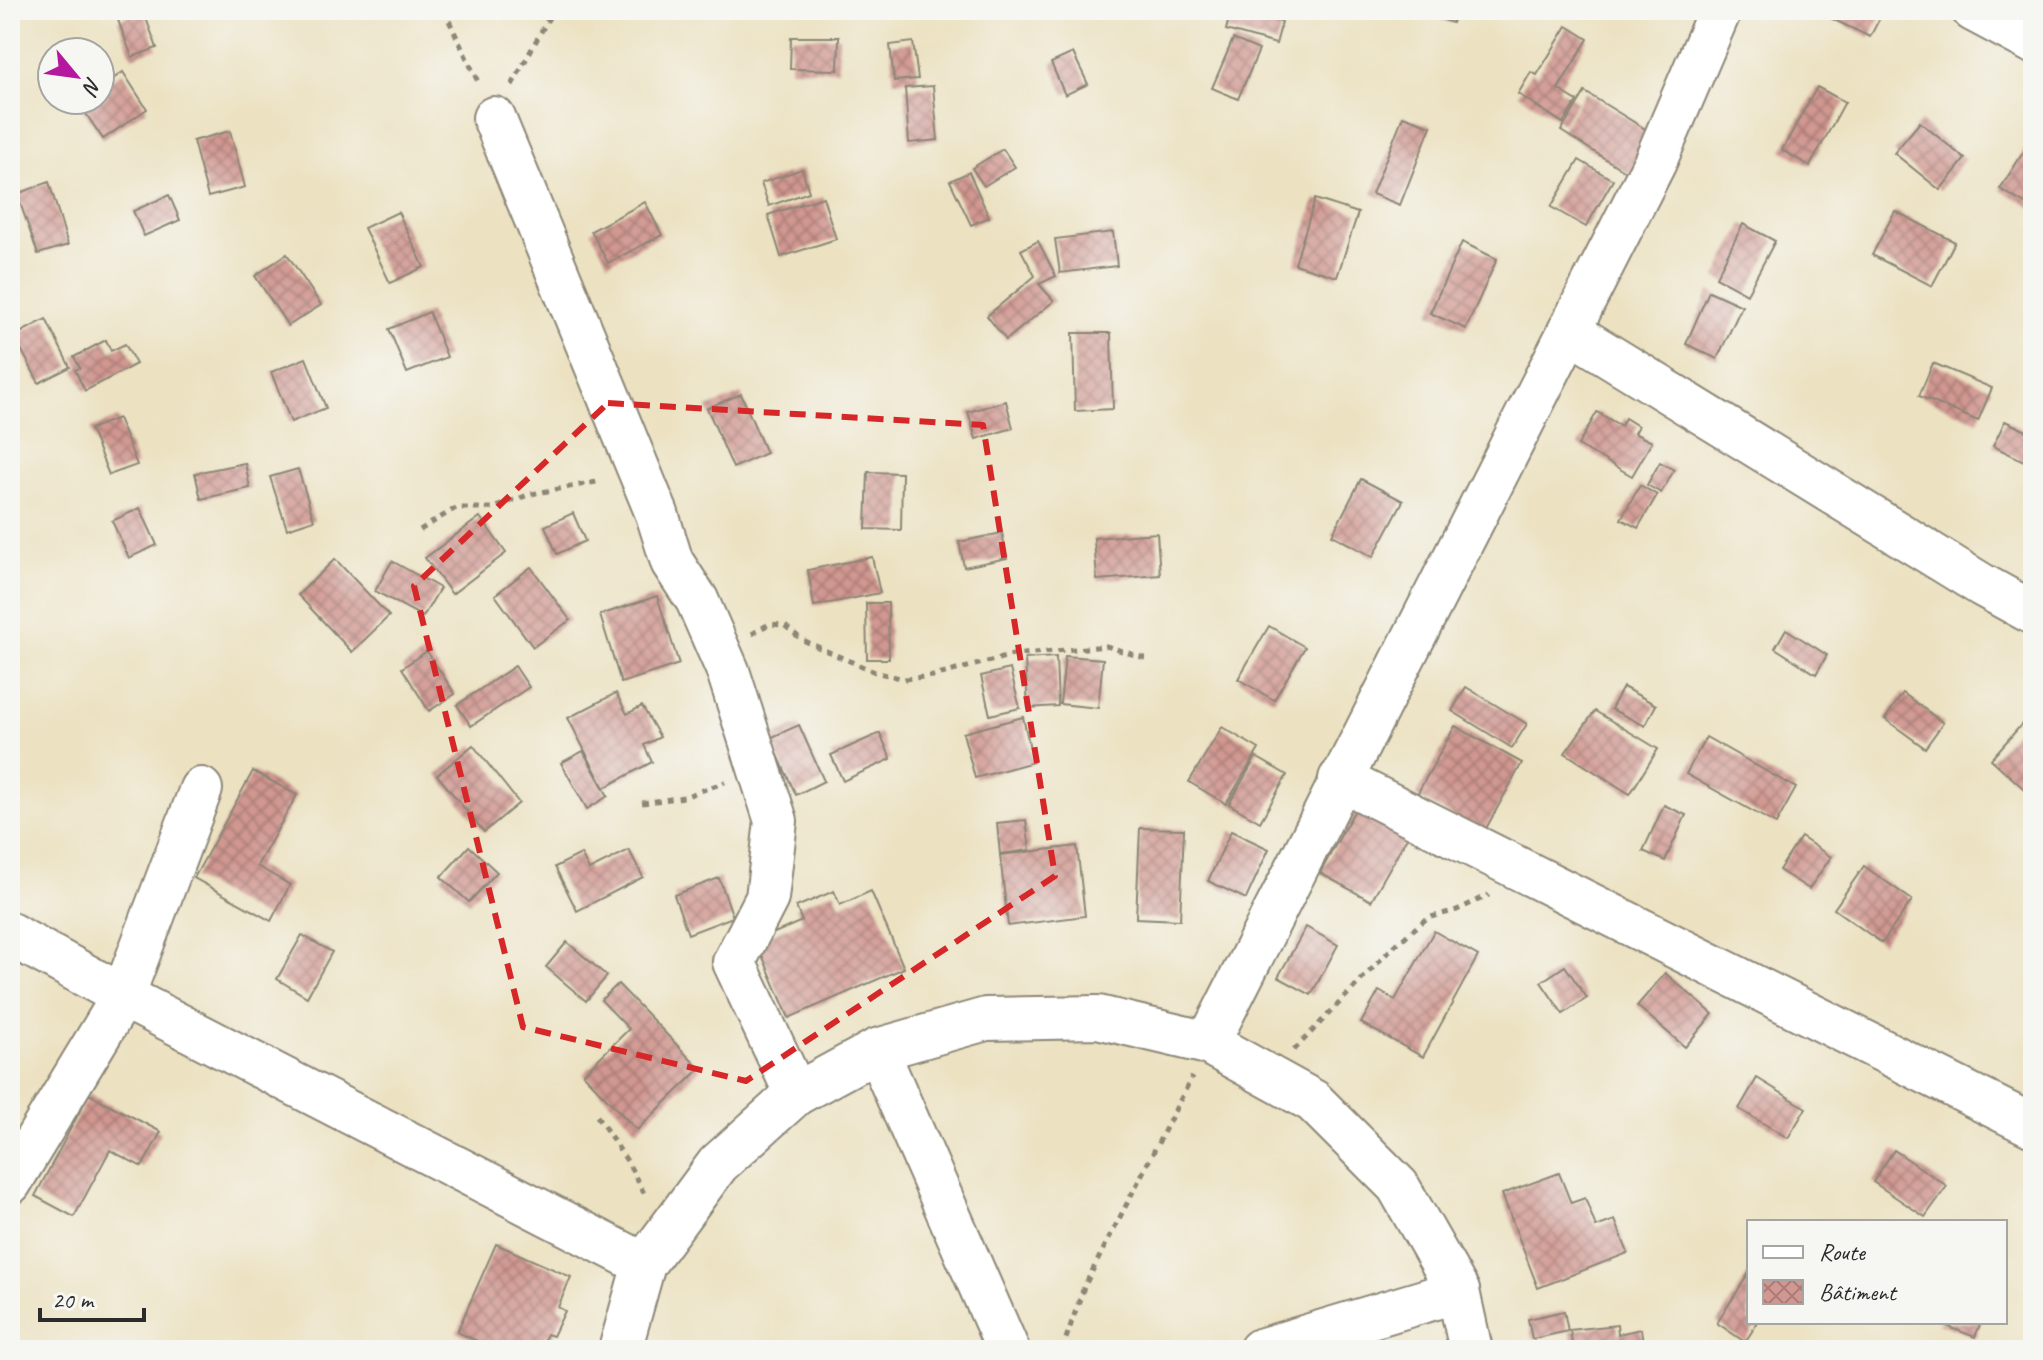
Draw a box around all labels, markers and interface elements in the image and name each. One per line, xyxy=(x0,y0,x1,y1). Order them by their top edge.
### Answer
north arrow xyxy=(36,36,116,116)
text: N xyxy=(75,72,108,101)
legend xyxy=(1747,1220,2007,1324)
text: Route xyxy=(1819,1237,1867,1267)
scale bar xyxy=(40,1272,144,1322)
text: Bâtiment xyxy=(1819,1277,1898,1307)
text: 20 m xyxy=(52,1285,95,1315)

